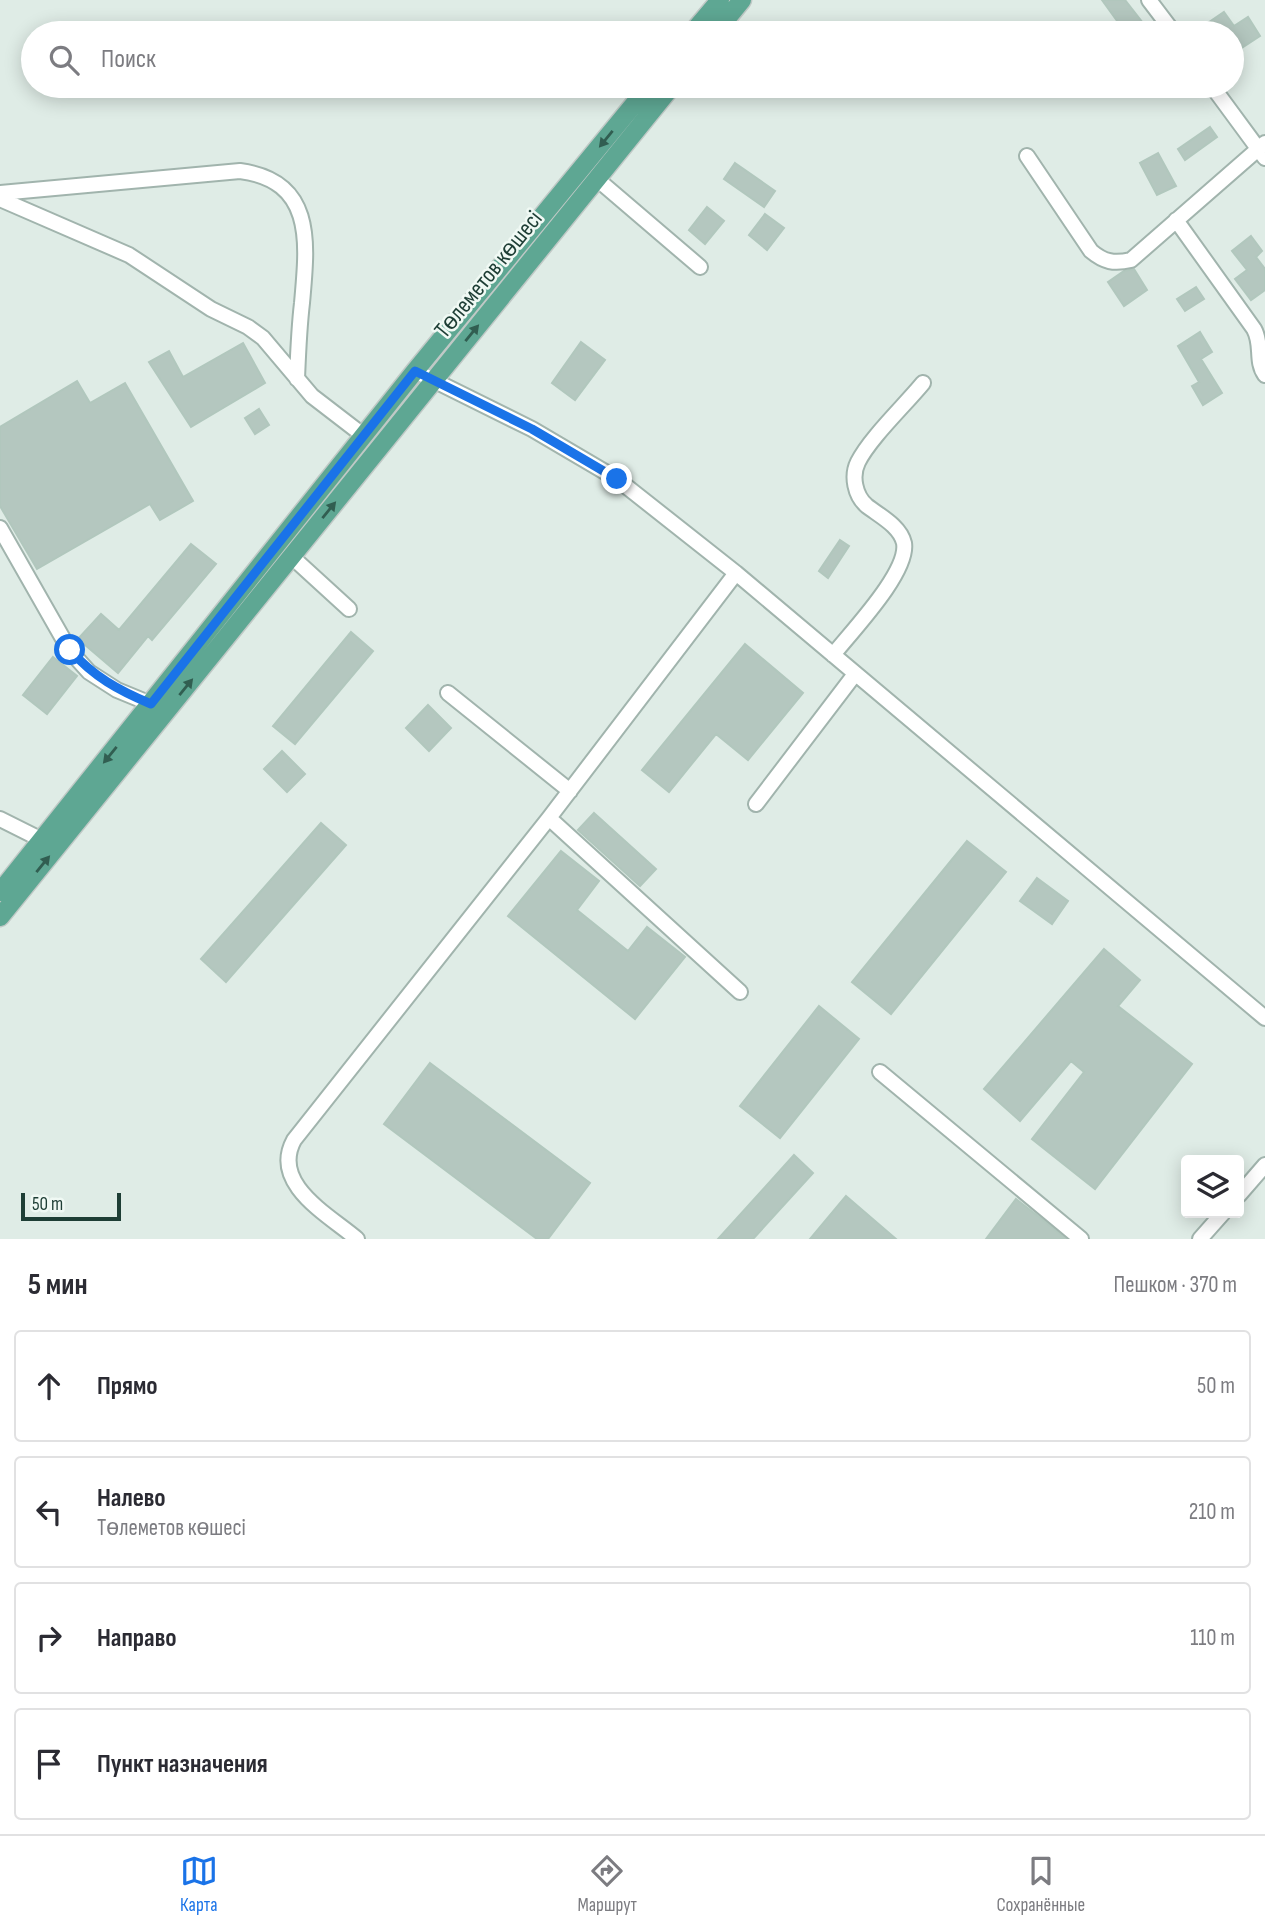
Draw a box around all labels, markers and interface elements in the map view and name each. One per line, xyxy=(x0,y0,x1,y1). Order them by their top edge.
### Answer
search box xyxy=(21,21,1244,98)
icon: search xyxy=(45,41,83,79)
text: Поиск xyxy=(101,44,156,75)
one-way arrow xyxy=(599,130,614,147)
street label: Төлеметов көшесі xyxy=(428,205,549,344)
one-way arrow xyxy=(464,325,479,343)
route end xyxy=(601,463,632,494)
one-way arrow xyxy=(321,502,336,520)
route start xyxy=(54,634,85,665)
one-way arrow xyxy=(178,679,193,697)
one-way arrow xyxy=(103,745,118,763)
one-way arrow xyxy=(35,856,50,873)
map controls xyxy=(1181,1155,1244,1218)
button: layers xyxy=(1181,1155,1244,1218)
scale bar xyxy=(21,1190,121,1222)
text: 50 m xyxy=(32,1193,63,1216)
text: 5 мин xyxy=(28,1267,88,1303)
text: Пешком · 370 m xyxy=(1114,1271,1237,1299)
icon: ahead xyxy=(30,1367,68,1405)
text: Прямо xyxy=(97,1371,158,1402)
text: 50 m xyxy=(1197,1372,1235,1400)
text: Налево xyxy=(97,1483,166,1514)
icon: left xyxy=(30,1493,68,1531)
text: 210 m xyxy=(1189,1498,1235,1526)
text: Төлеметов көшесі xyxy=(97,1514,246,1542)
icon: right xyxy=(30,1619,68,1657)
text: Направо xyxy=(97,1623,176,1654)
text: 110 m xyxy=(1190,1624,1235,1652)
icon: arrive xyxy=(30,1745,68,1783)
text: Пункт назначения xyxy=(97,1749,268,1780)
tab: Карта xyxy=(180,1852,218,1917)
tab: Маршрут xyxy=(577,1852,637,1917)
tab: Сохранённые xyxy=(997,1852,1085,1917)

